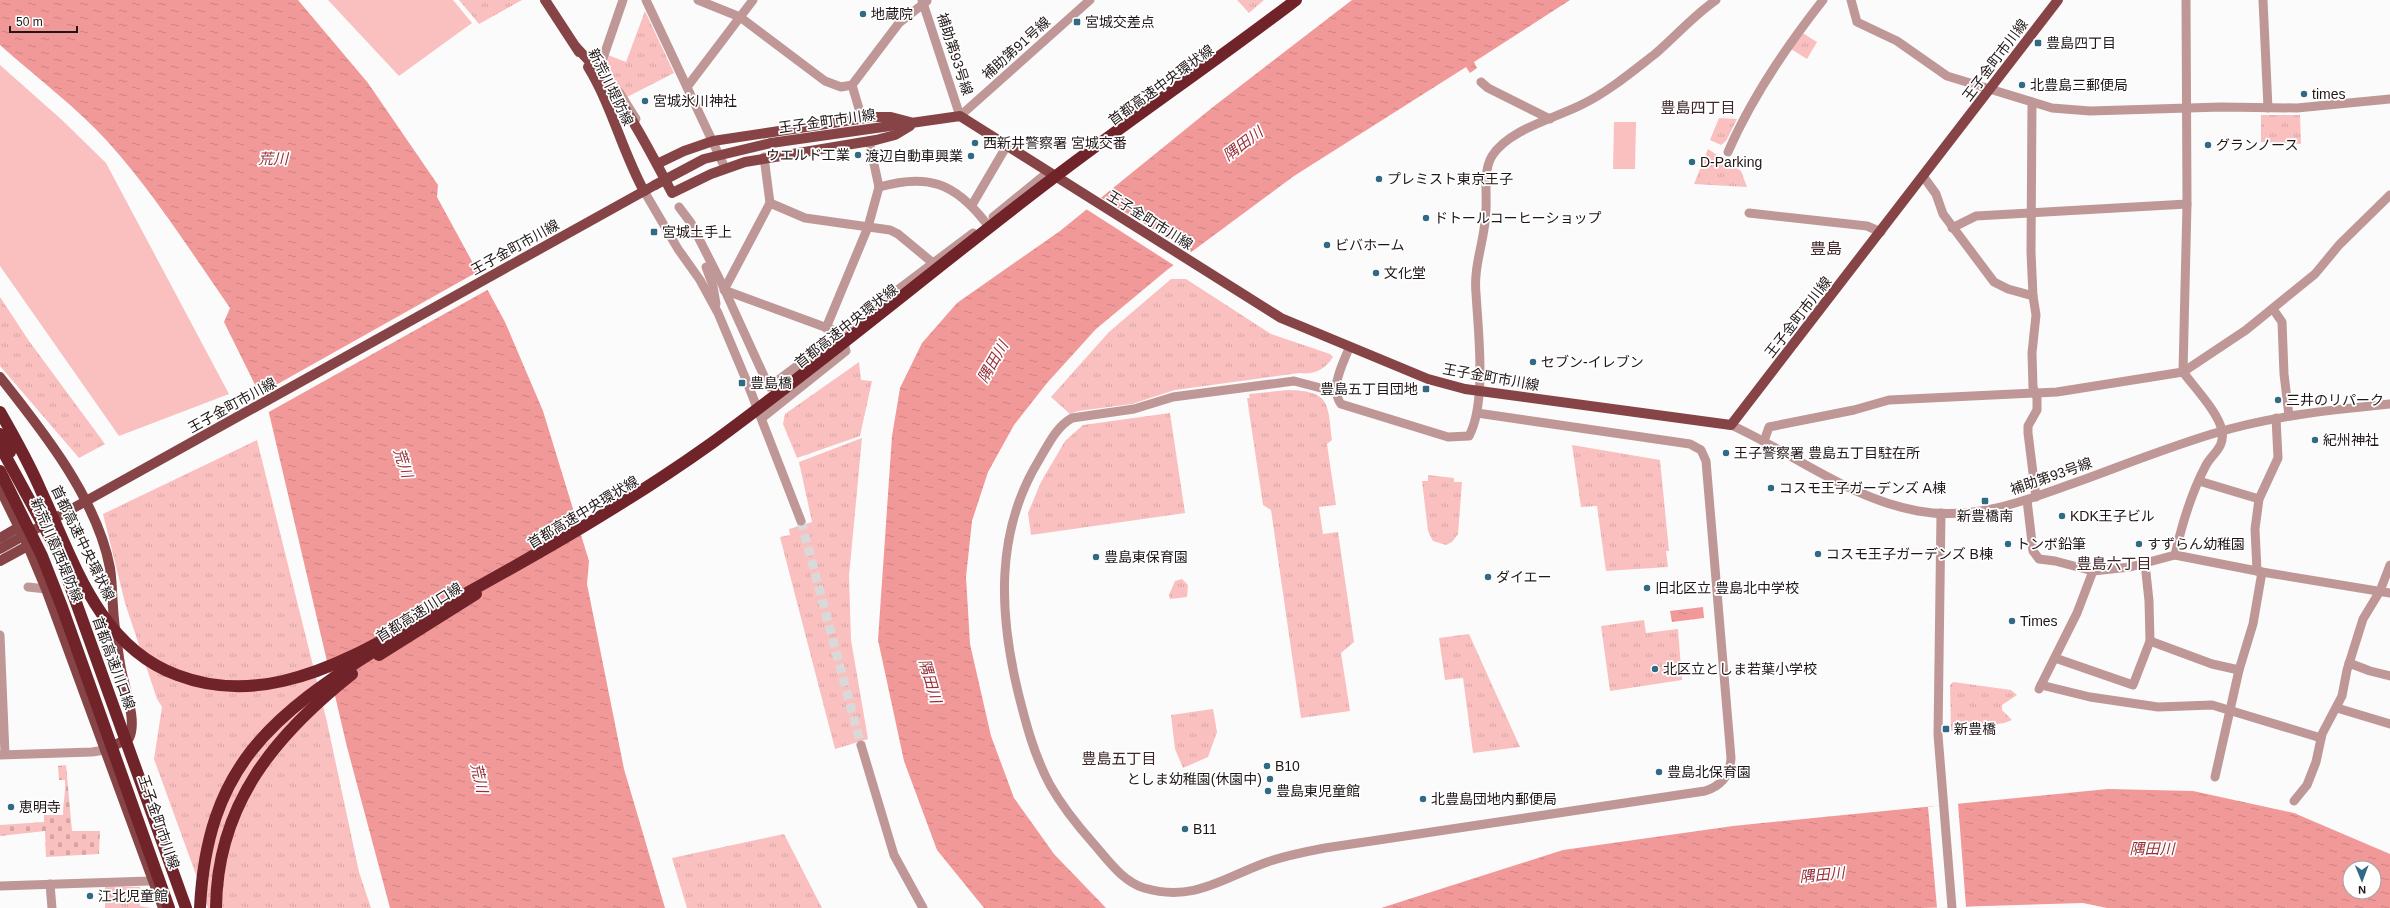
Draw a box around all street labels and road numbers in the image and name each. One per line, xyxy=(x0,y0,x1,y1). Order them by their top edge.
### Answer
street label: 補助第93号線 xyxy=(934,11,976,97)
street label: 補助第91号線 xyxy=(979,13,1053,83)
street label: 王子金町市川線 xyxy=(1959,16,2031,104)
street label: 首都高速中央環状線 xyxy=(1105,41,1217,129)
street label: 新荒川堤防線 xyxy=(585,46,637,128)
street label: 王子金町市川線 xyxy=(777,106,877,136)
street label: 王子金町市川線 xyxy=(1104,187,1196,253)
street label: 王子金町市川線 xyxy=(468,216,562,278)
street label: 王子金町市川線 xyxy=(1762,273,1834,361)
street label: 首都高速中央環状線 xyxy=(791,281,901,371)
street label: 王子金町市川線 xyxy=(1441,361,1541,393)
street label: 王子金町市川線 xyxy=(185,374,279,436)
street label: 補助第93号線 xyxy=(2008,455,2094,497)
street label: 首都高速中央環状線 xyxy=(525,473,641,551)
street label: 首都高速中央環状線 xyxy=(48,483,118,603)
street label: 新荒川葛西堤防線 xyxy=(28,495,86,605)
street label: 首都高速川口線 xyxy=(373,579,465,645)
street label: 首都高速川口線 xyxy=(90,614,138,712)
street label: 王子金町市川線 xyxy=(135,773,183,871)

